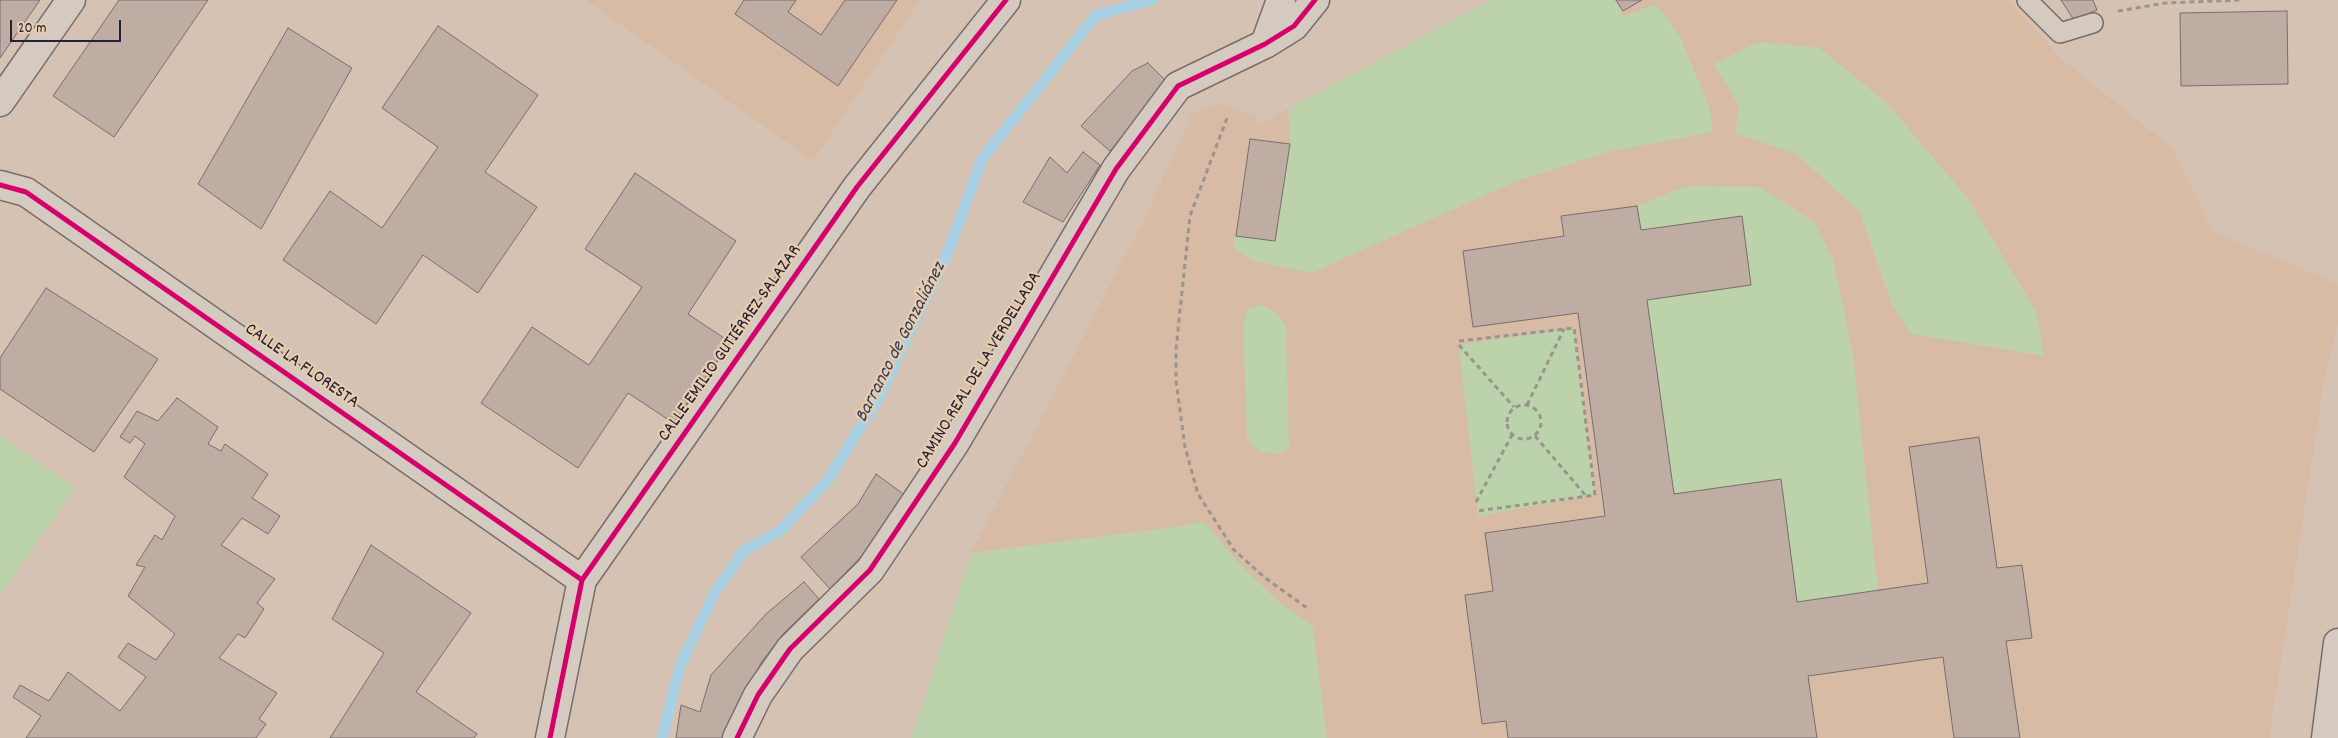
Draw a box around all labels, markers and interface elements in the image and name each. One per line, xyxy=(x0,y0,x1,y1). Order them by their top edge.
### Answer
scale bar xyxy=(12,10,124,42)
text: 20 m xyxy=(18,18,46,40)
street label: CALLE EMILIO GUTIÉRREZ SALAZAR xyxy=(655,241,807,447)
water label: Barranco de Gonzaliánez xyxy=(852,259,952,427)
street label: CAMINO REAL DE LA VERDELLADA xyxy=(913,269,1047,473)
street label: CALLE LA FLORESTA xyxy=(240,320,362,414)

